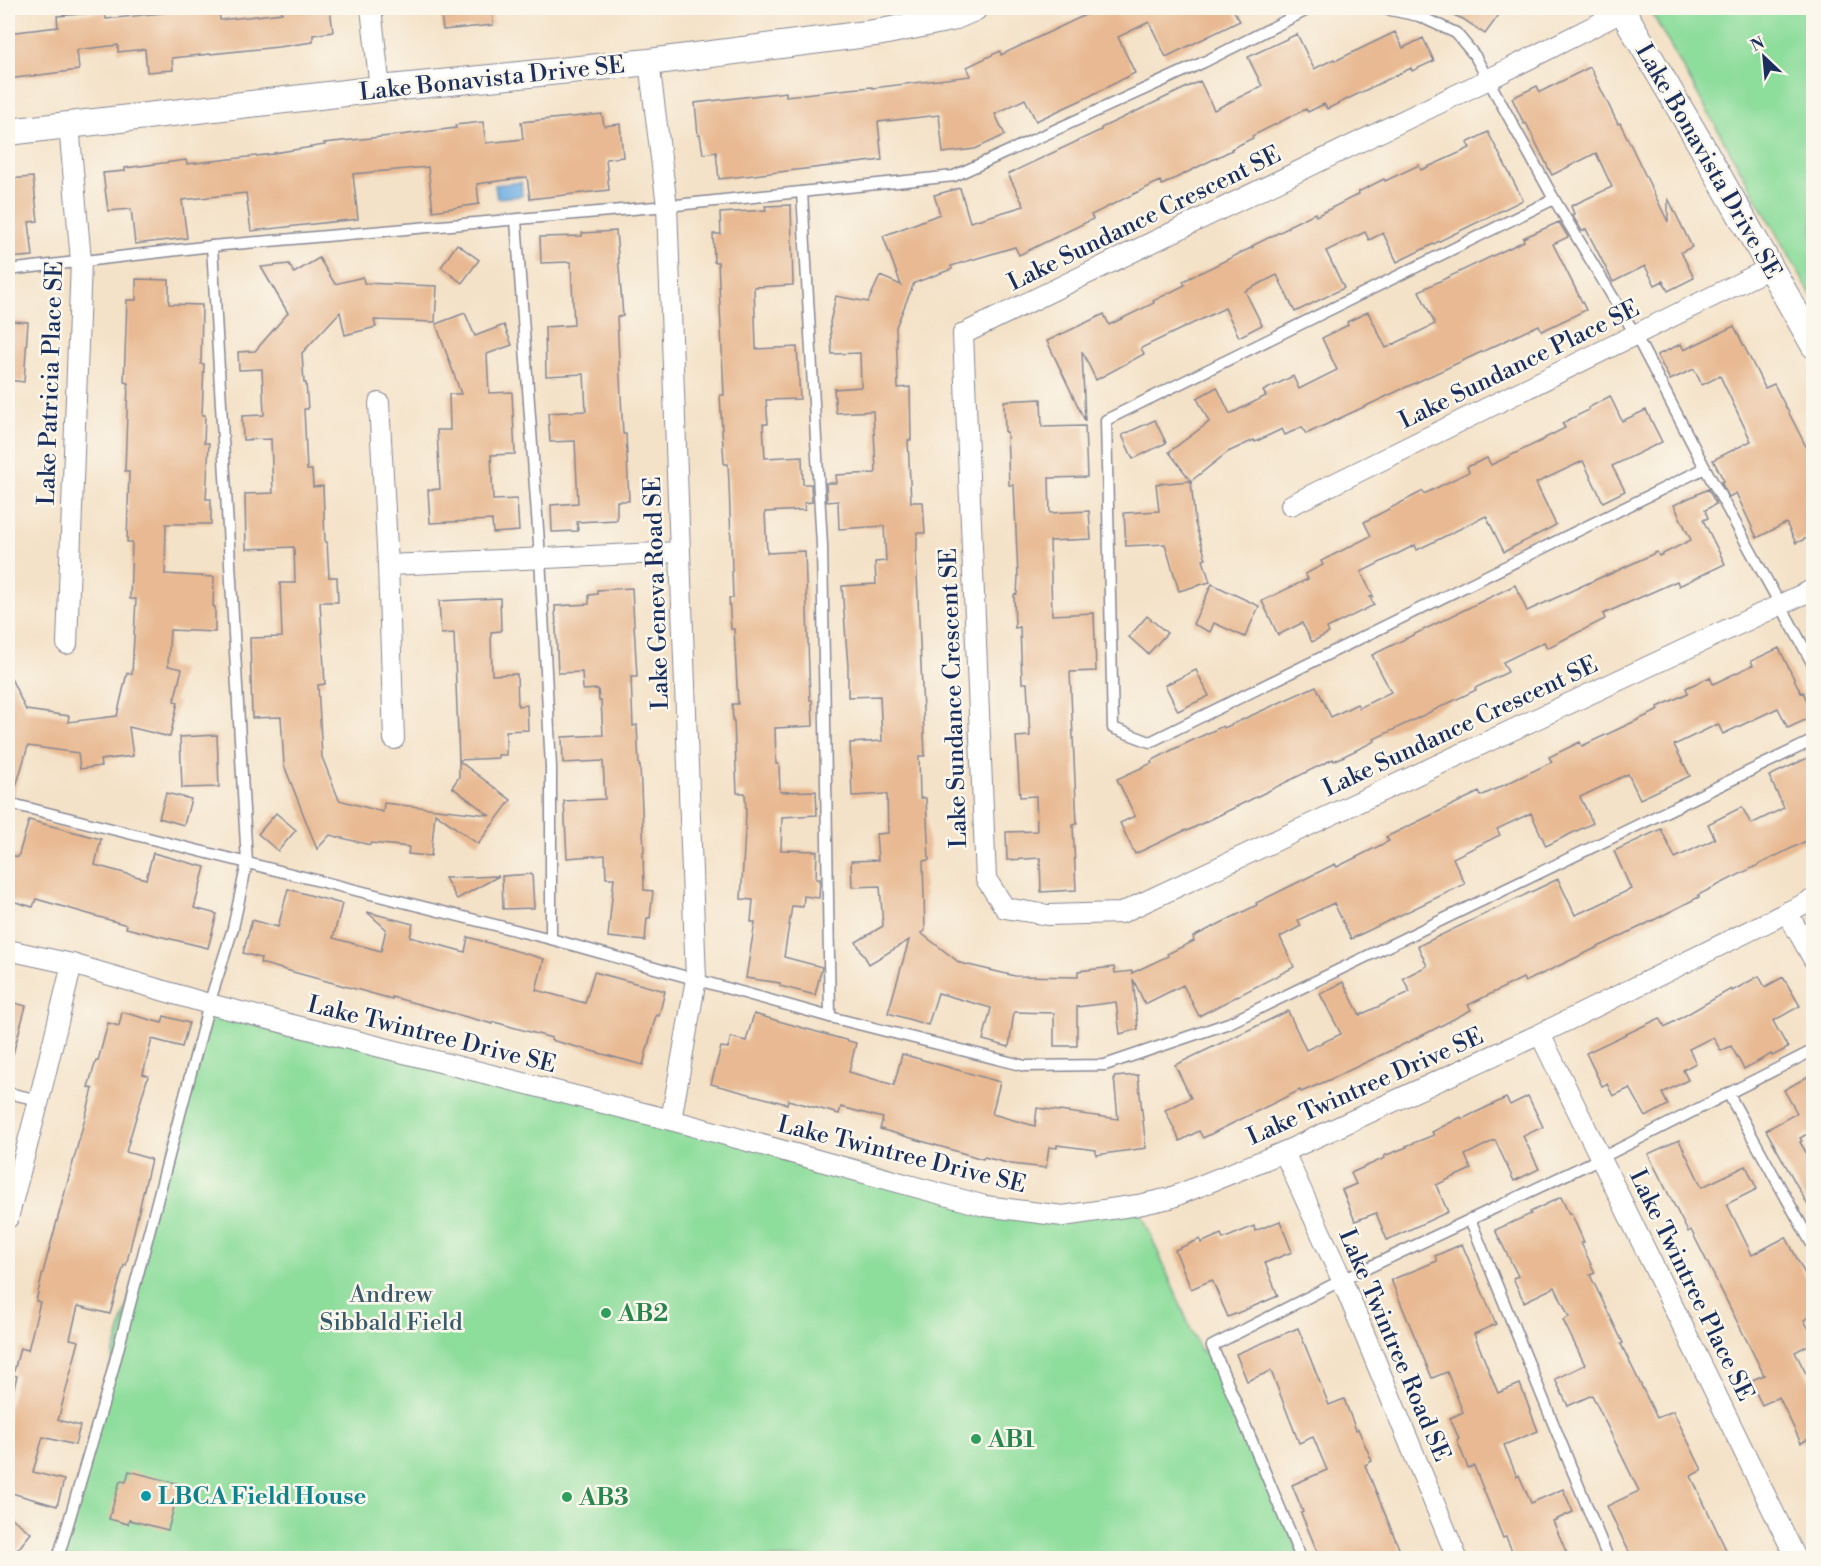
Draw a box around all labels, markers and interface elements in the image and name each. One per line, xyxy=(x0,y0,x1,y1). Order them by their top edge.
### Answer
north arrow xyxy=(1734,27,1794,87)
text: N xyxy=(1748,33,1768,56)
street label: Lake Bonavista Drive SE xyxy=(1628,38,1788,285)
street label: Lake Bonavista Drive SE xyxy=(358,50,626,108)
street label: Lake Sundance Crescent SE xyxy=(1003,140,1286,298)
street label: Lake Patricia Place SE xyxy=(32,260,70,506)
street label: Lake Sundance Place SE xyxy=(1394,294,1645,436)
street label: Lake Geneva Road SE xyxy=(638,476,676,710)
street label: Lake Sundance Crescent SE xyxy=(934,547,974,848)
street label: Lake Sundance Crescent SE xyxy=(1318,650,1603,804)
street label: Lake Twintree Drive SE xyxy=(304,990,559,1080)
street label: Lake Twintree Drive SE xyxy=(1243,1021,1488,1153)
street label: Lake Twintree Drive SE xyxy=(774,1110,1029,1200)
street label: Lake Twintree Place SE xyxy=(1622,1165,1760,1406)
street label: Lake Twintree Road SE xyxy=(1331,1225,1457,1466)
park label: Andrew Sibbald Field xyxy=(319,1280,463,1338)
place label: AB2 xyxy=(617,1299,668,1329)
marker: AB2 xyxy=(599,1306,613,1320)
place label: AB1 xyxy=(987,1425,1035,1455)
marker: AB1 xyxy=(969,1432,983,1446)
place label: LBCA Field House xyxy=(158,1482,367,1512)
place label: AB3 xyxy=(578,1483,629,1513)
marker: LBCA Field House xyxy=(139,1489,153,1503)
marker: AB3 xyxy=(560,1490,574,1504)

